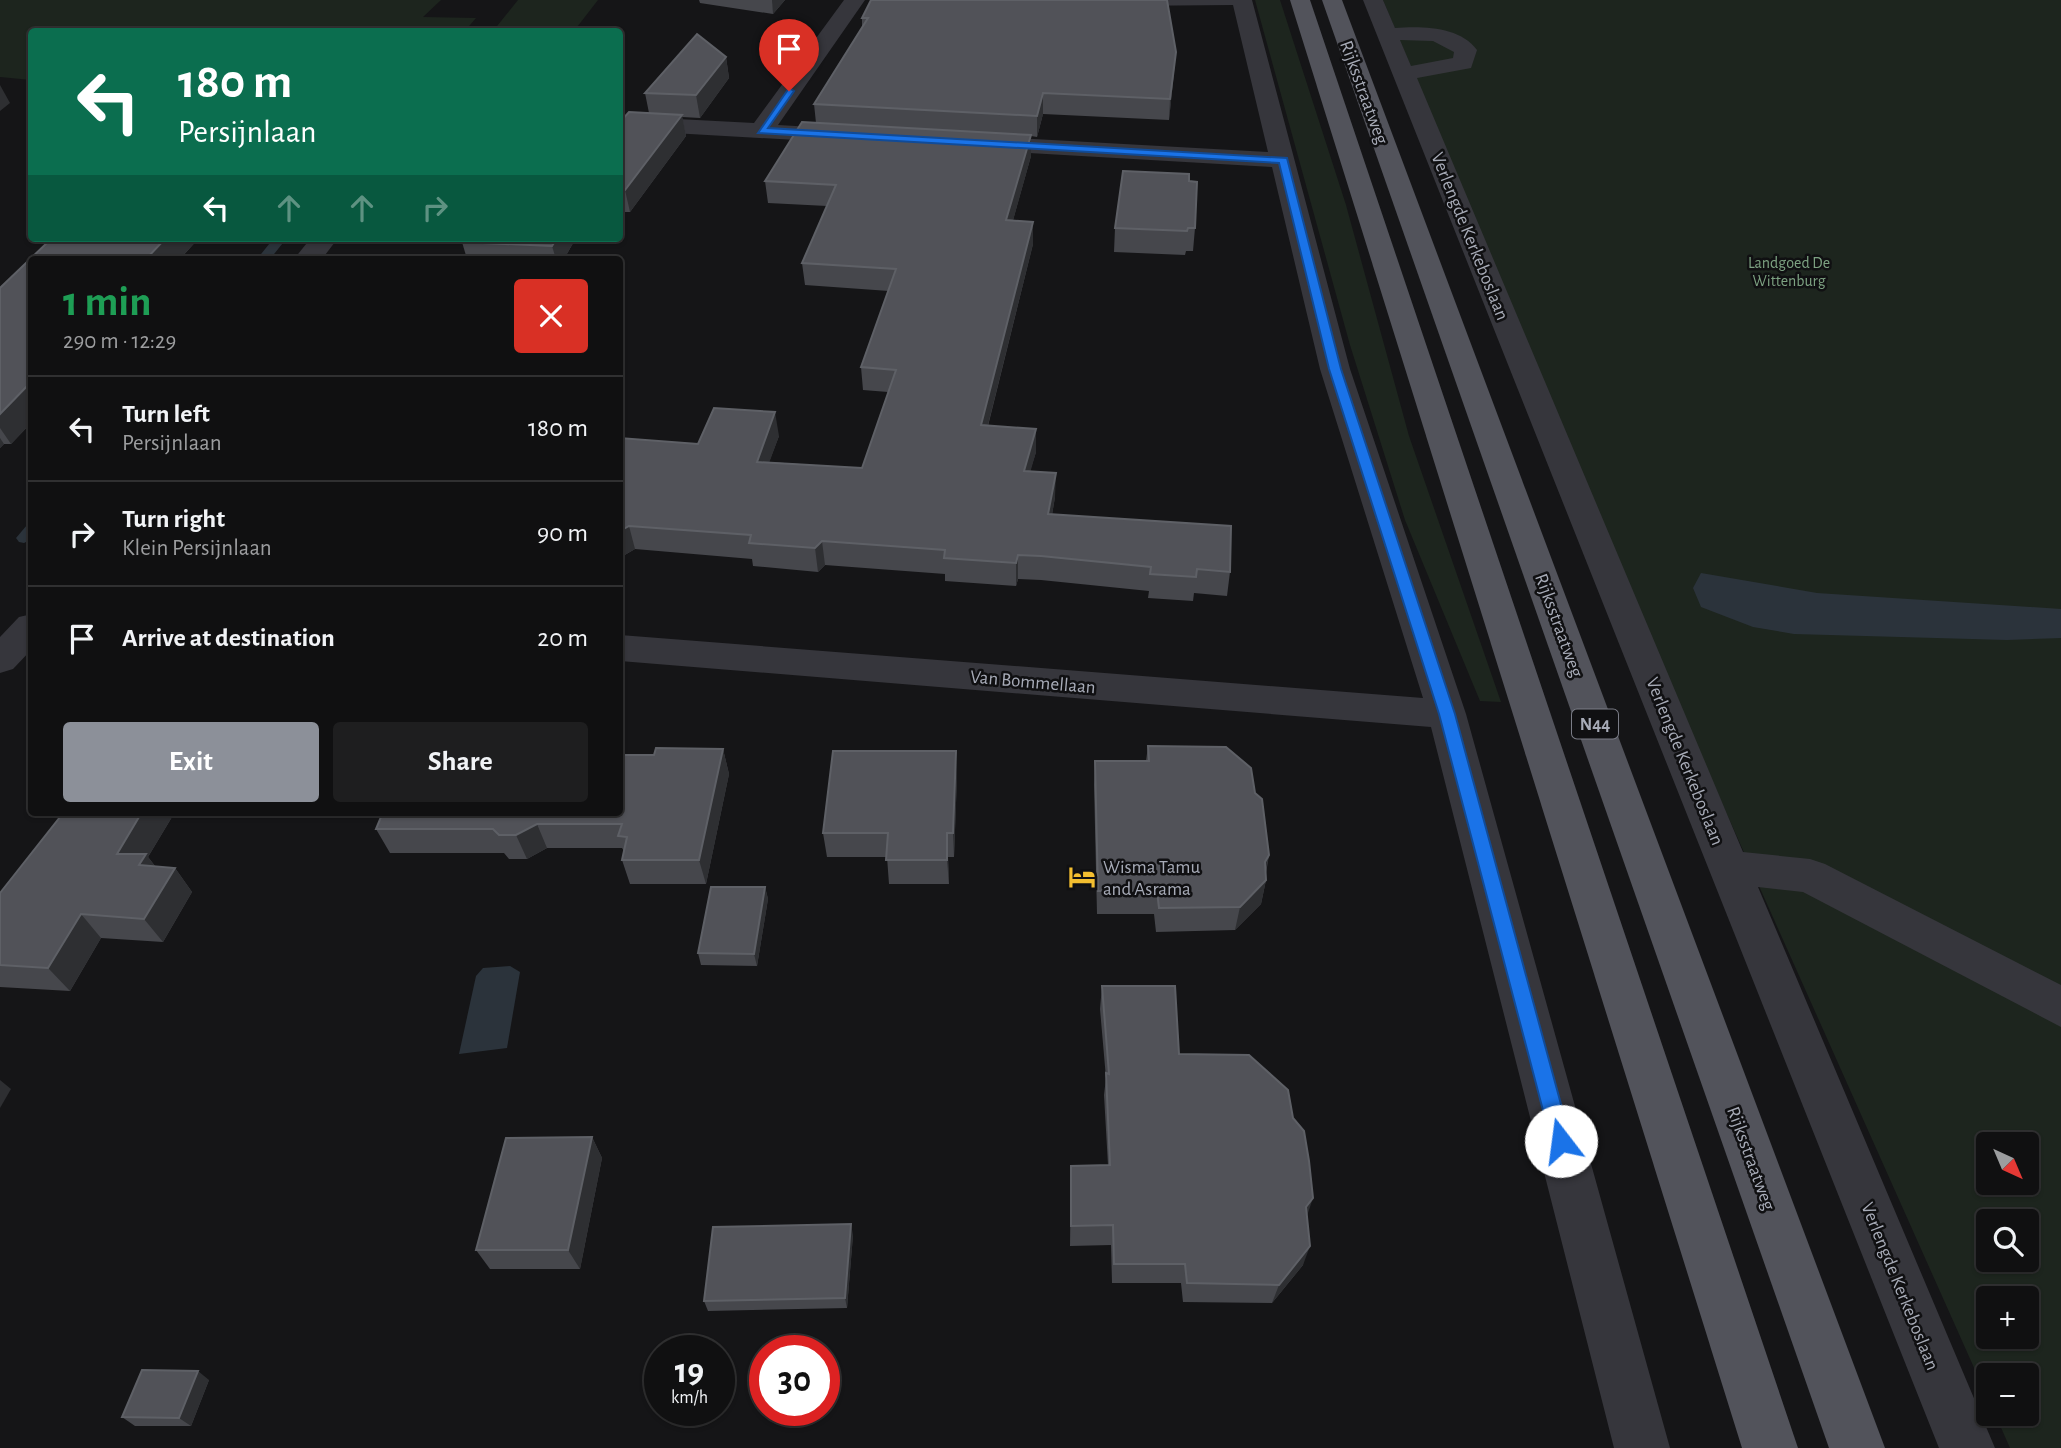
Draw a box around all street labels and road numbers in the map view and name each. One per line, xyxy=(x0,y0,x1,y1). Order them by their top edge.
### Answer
street label: Rijksstraatweg xyxy=(1336,38,1391,148)
street label: Verlengde Kerkeboslaan xyxy=(1427,150,1512,323)
street label: Rijksstraatweg xyxy=(1531,571,1586,681)
street label: Van Bommellaan xyxy=(969,668,1096,697)
street label: Verlengde Kerkeboslaan xyxy=(1642,675,1727,848)
road number: N44 xyxy=(1572,710,1618,738)
street label: Rijksstraatweg xyxy=(1723,1104,1778,1214)
street label: Verlengde Kerkeboslaan xyxy=(1857,1200,1942,1373)

